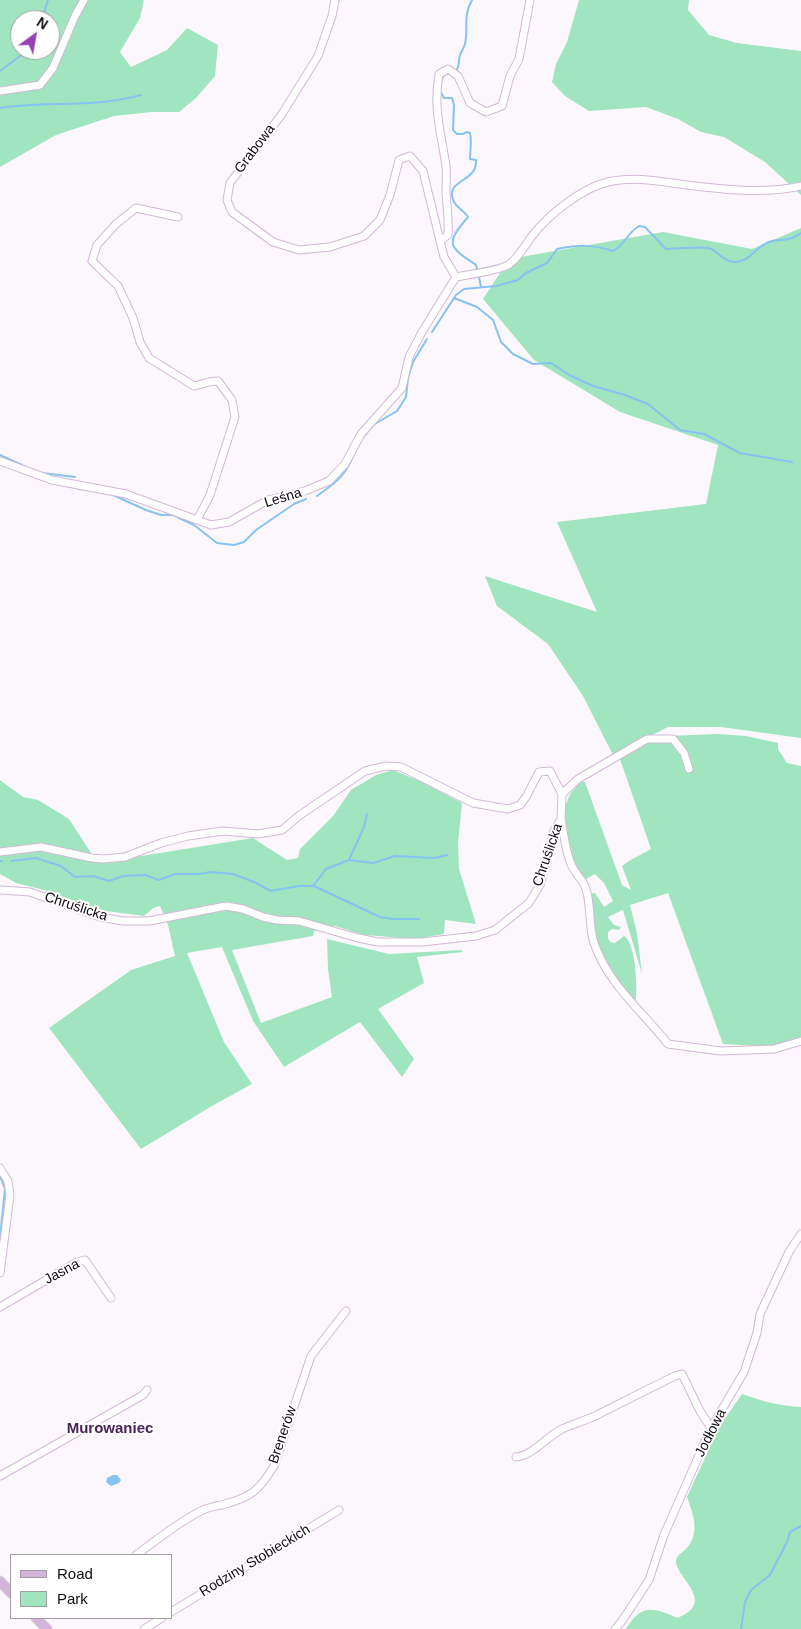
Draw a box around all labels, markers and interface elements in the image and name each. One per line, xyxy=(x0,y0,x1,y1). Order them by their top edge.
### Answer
north arrow xyxy=(10,10,60,60)
text: N xyxy=(34,14,51,33)
street label: Grabowa xyxy=(231,121,279,177)
street label: Leśna xyxy=(262,484,304,512)
street label: Chruślicka xyxy=(529,821,567,889)
street label: Chruślicka xyxy=(42,889,110,925)
street label: Jasna xyxy=(42,1256,82,1288)
street label: Brenerów xyxy=(265,1404,301,1466)
street label: Jodłowa xyxy=(692,1406,730,1460)
district label: Murowaniec xyxy=(67,1420,153,1438)
street label: Rodziny Stobieckich xyxy=(197,1521,313,1601)
legend xyxy=(10,1554,172,1619)
text: Road xyxy=(57,1565,93,1582)
text: Park xyxy=(57,1590,88,1607)

